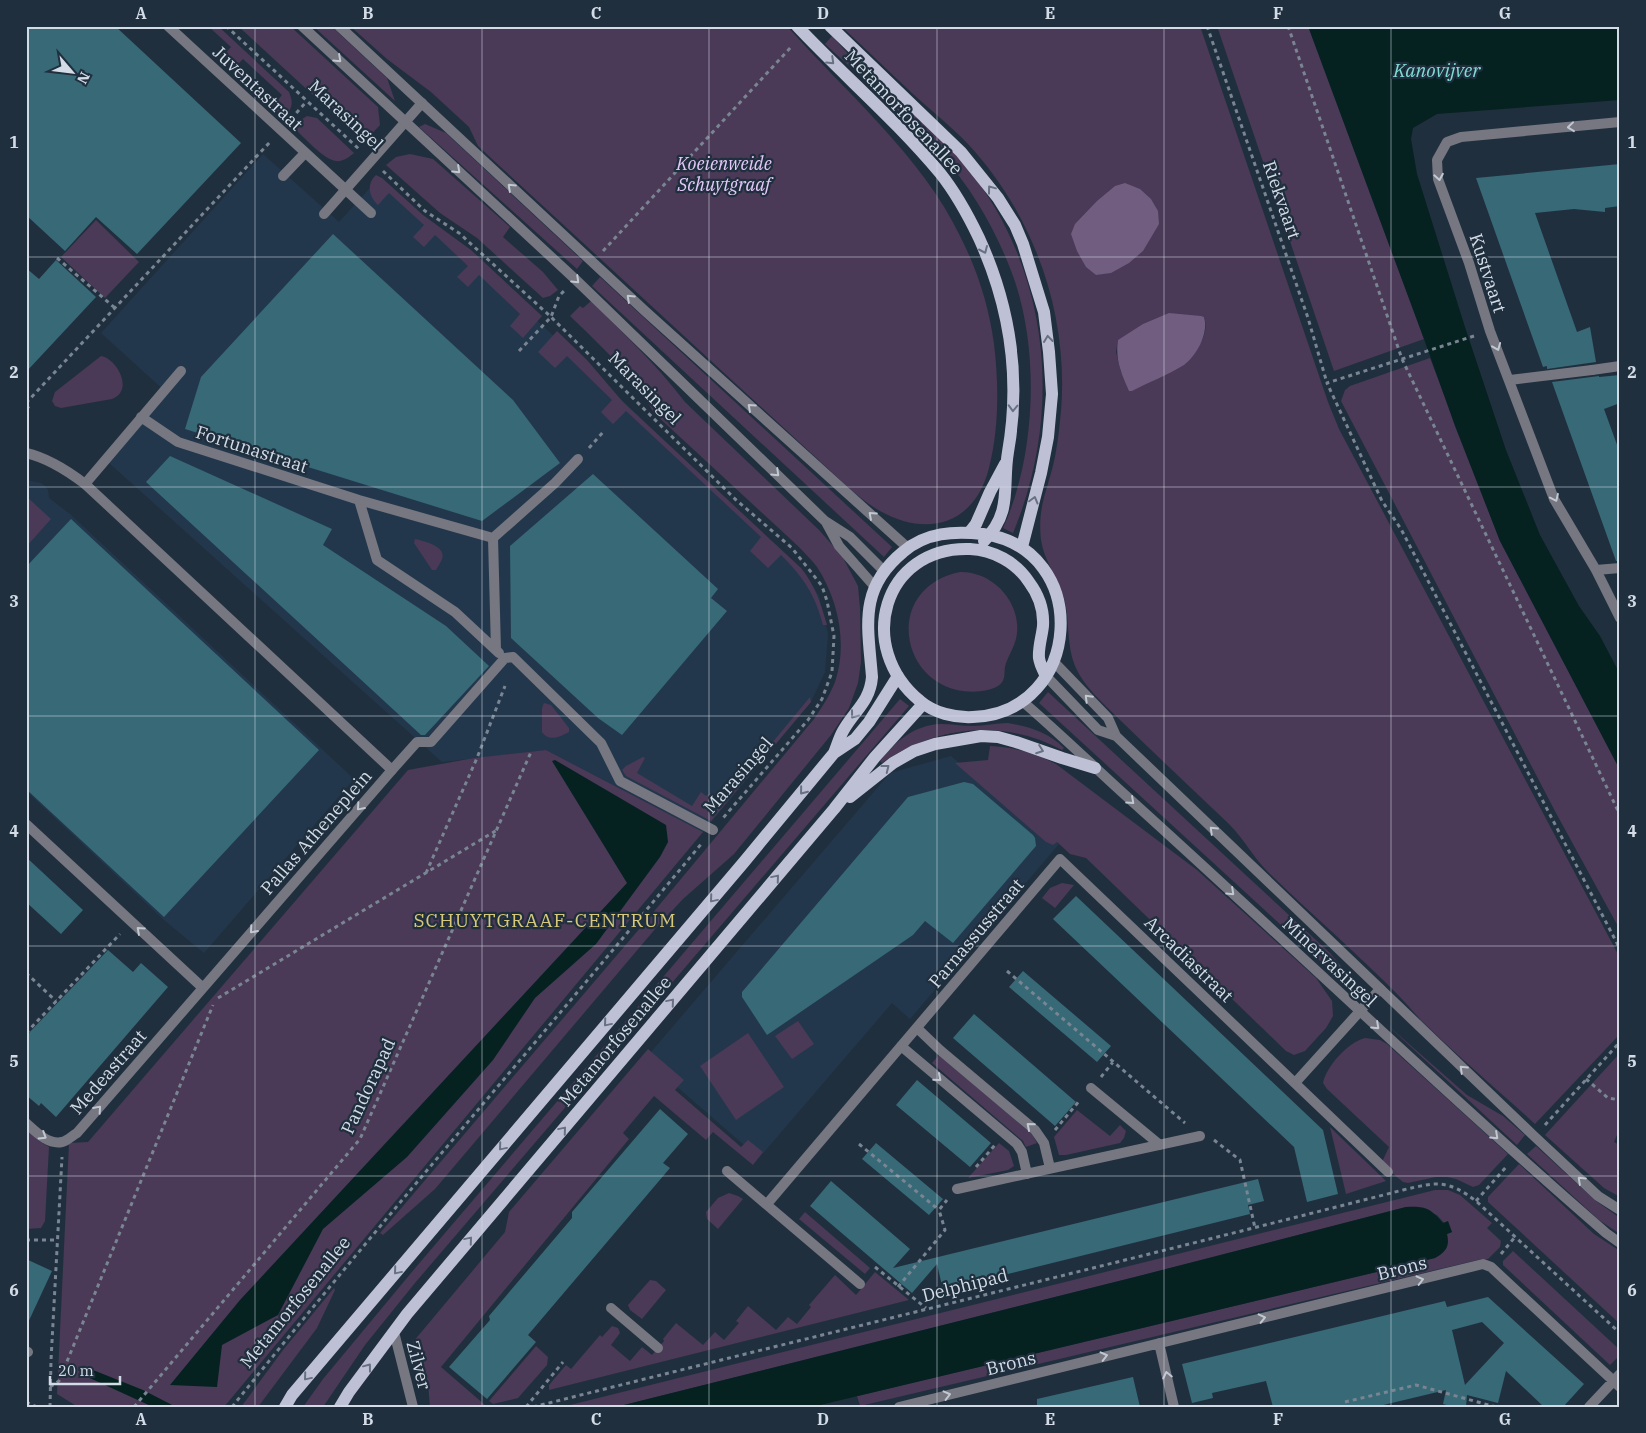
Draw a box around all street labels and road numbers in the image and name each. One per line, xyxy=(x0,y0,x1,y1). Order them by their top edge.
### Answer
street label: Juventastraat xyxy=(208,40,308,136)
street label: Metamorfosenallee xyxy=(840,45,968,179)
street label: Marasingel xyxy=(304,75,388,155)
street label: Riekvaart xyxy=(1258,158,1306,242)
street label: Kustvaart xyxy=(1464,230,1512,316)
street label: Marasingel xyxy=(604,347,686,429)
street label: Fortunastraat xyxy=(193,420,311,478)
street label: Marasingel xyxy=(698,732,778,818)
street label: Pallas Atheneplein xyxy=(255,765,377,899)
street label: Parnassusstraat xyxy=(923,873,1029,993)
street label: Arcadiastraat xyxy=(1140,911,1238,1007)
street label: Minervasingel xyxy=(1278,912,1382,1012)
street label: Metamorfosenallee xyxy=(554,971,676,1111)
street label: Medeastraat xyxy=(65,1025,151,1119)
street label: Pandorapad xyxy=(336,1034,400,1138)
street label: Metamorfosenallee xyxy=(235,1231,355,1373)
street label: Brons xyxy=(1375,1251,1429,1285)
street label: Delphipad xyxy=(920,1263,1010,1307)
street label: Zilver xyxy=(401,1338,437,1392)
street label: Brons xyxy=(984,1346,1038,1380)

